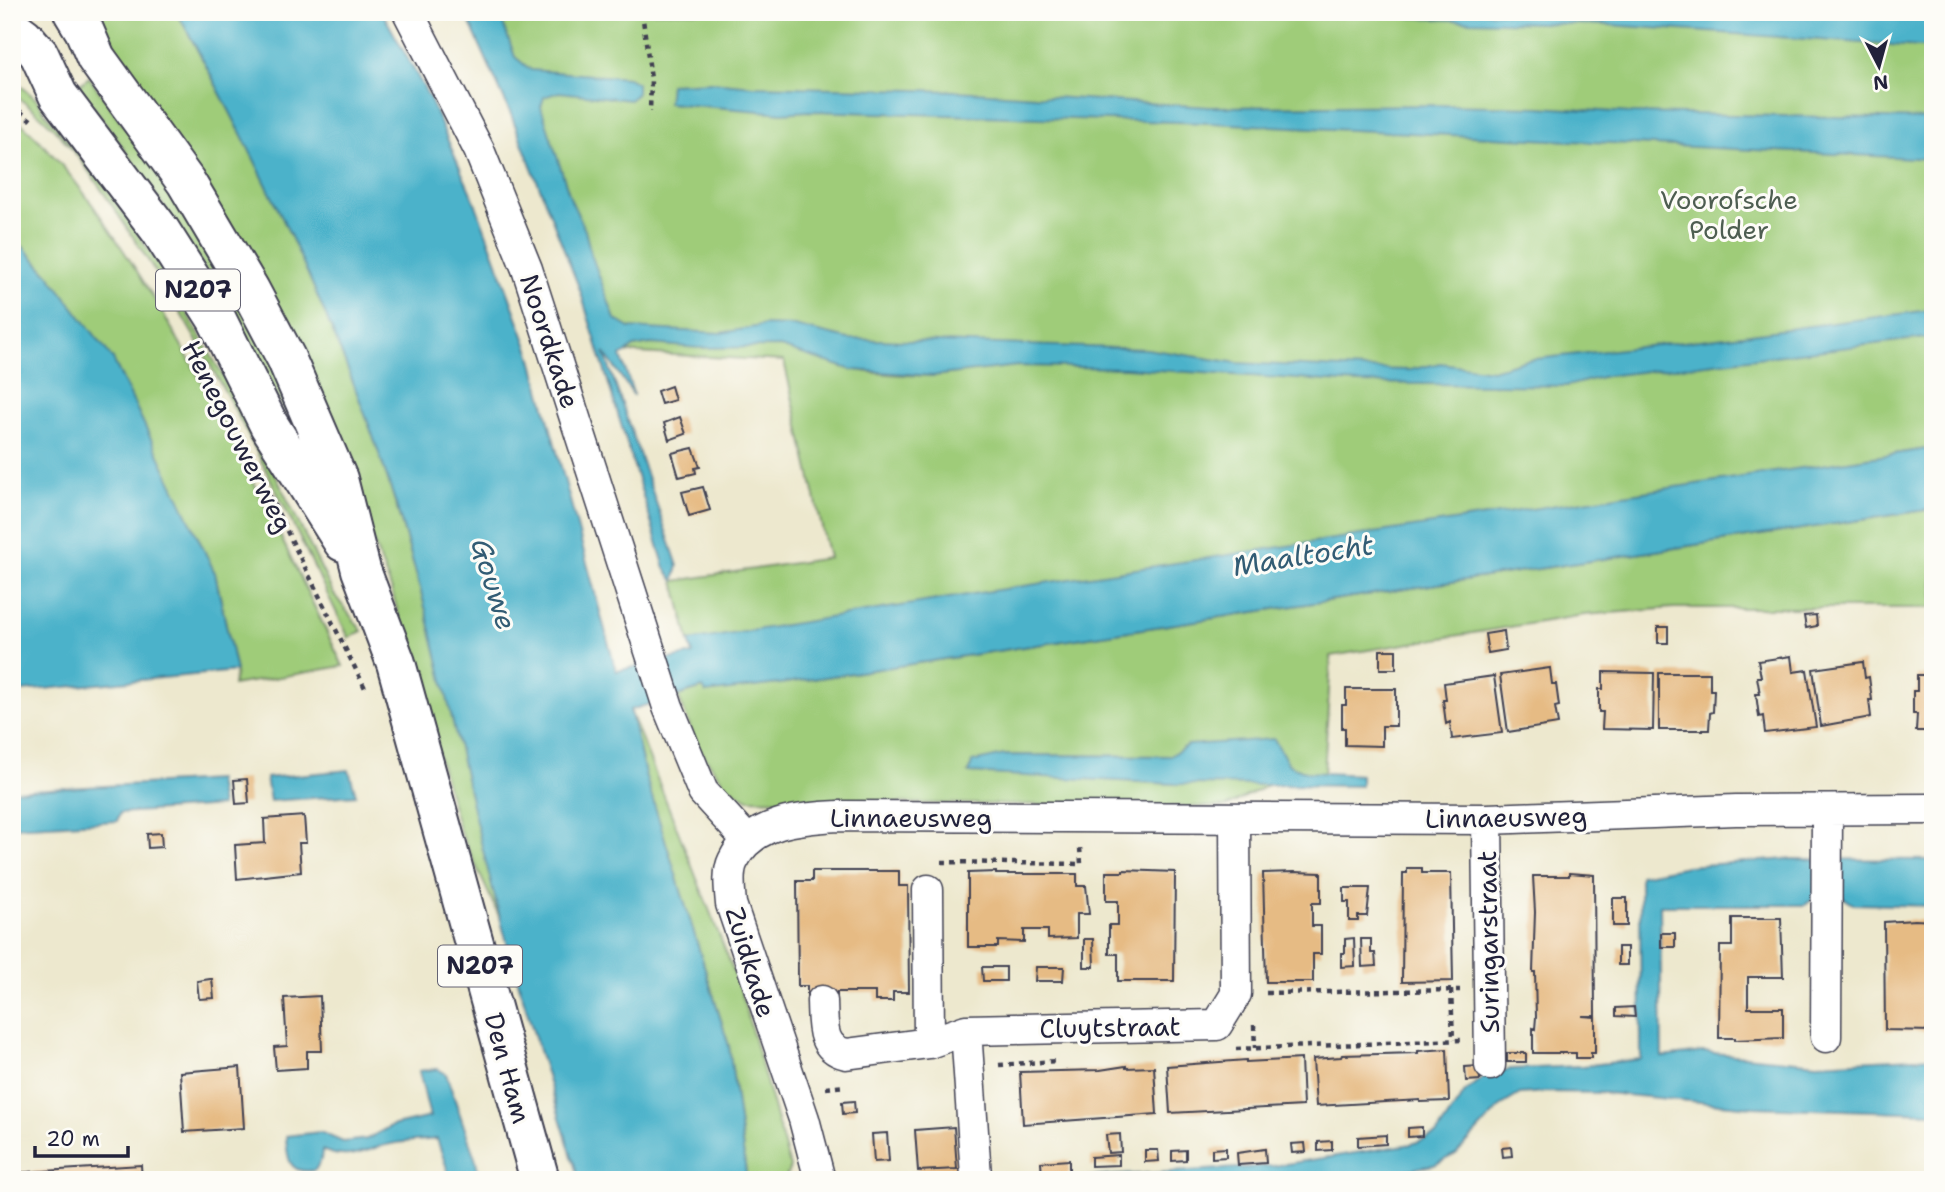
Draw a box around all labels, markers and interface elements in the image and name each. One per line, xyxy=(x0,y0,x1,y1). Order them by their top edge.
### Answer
north arrow xyxy=(1843,32,1913,102)
text: N xyxy=(1872,69,1890,96)
park label: Voorofsche Polder xyxy=(1660,182,1798,247)
street label: Noordkade xyxy=(512,269,588,413)
road number: N207 xyxy=(156,270,240,310)
street label: Henegouwerweg xyxy=(174,334,302,538)
water label: Maaltocht xyxy=(1230,525,1377,585)
water label: Gouwe xyxy=(462,533,526,635)
street label: Linnaeusweg xyxy=(1424,798,1588,836)
street label: Linnaeusweg xyxy=(830,800,992,835)
street label: Suringarstraat xyxy=(1469,850,1507,1034)
street label: Zuidkade xyxy=(718,902,784,1022)
road number: N207 xyxy=(438,946,522,986)
street label: Cluytstraat xyxy=(1039,1008,1181,1046)
street label: Den Ham xyxy=(476,1009,540,1127)
scale bar xyxy=(35,1115,128,1159)
text: 20 m xyxy=(46,1125,100,1153)

